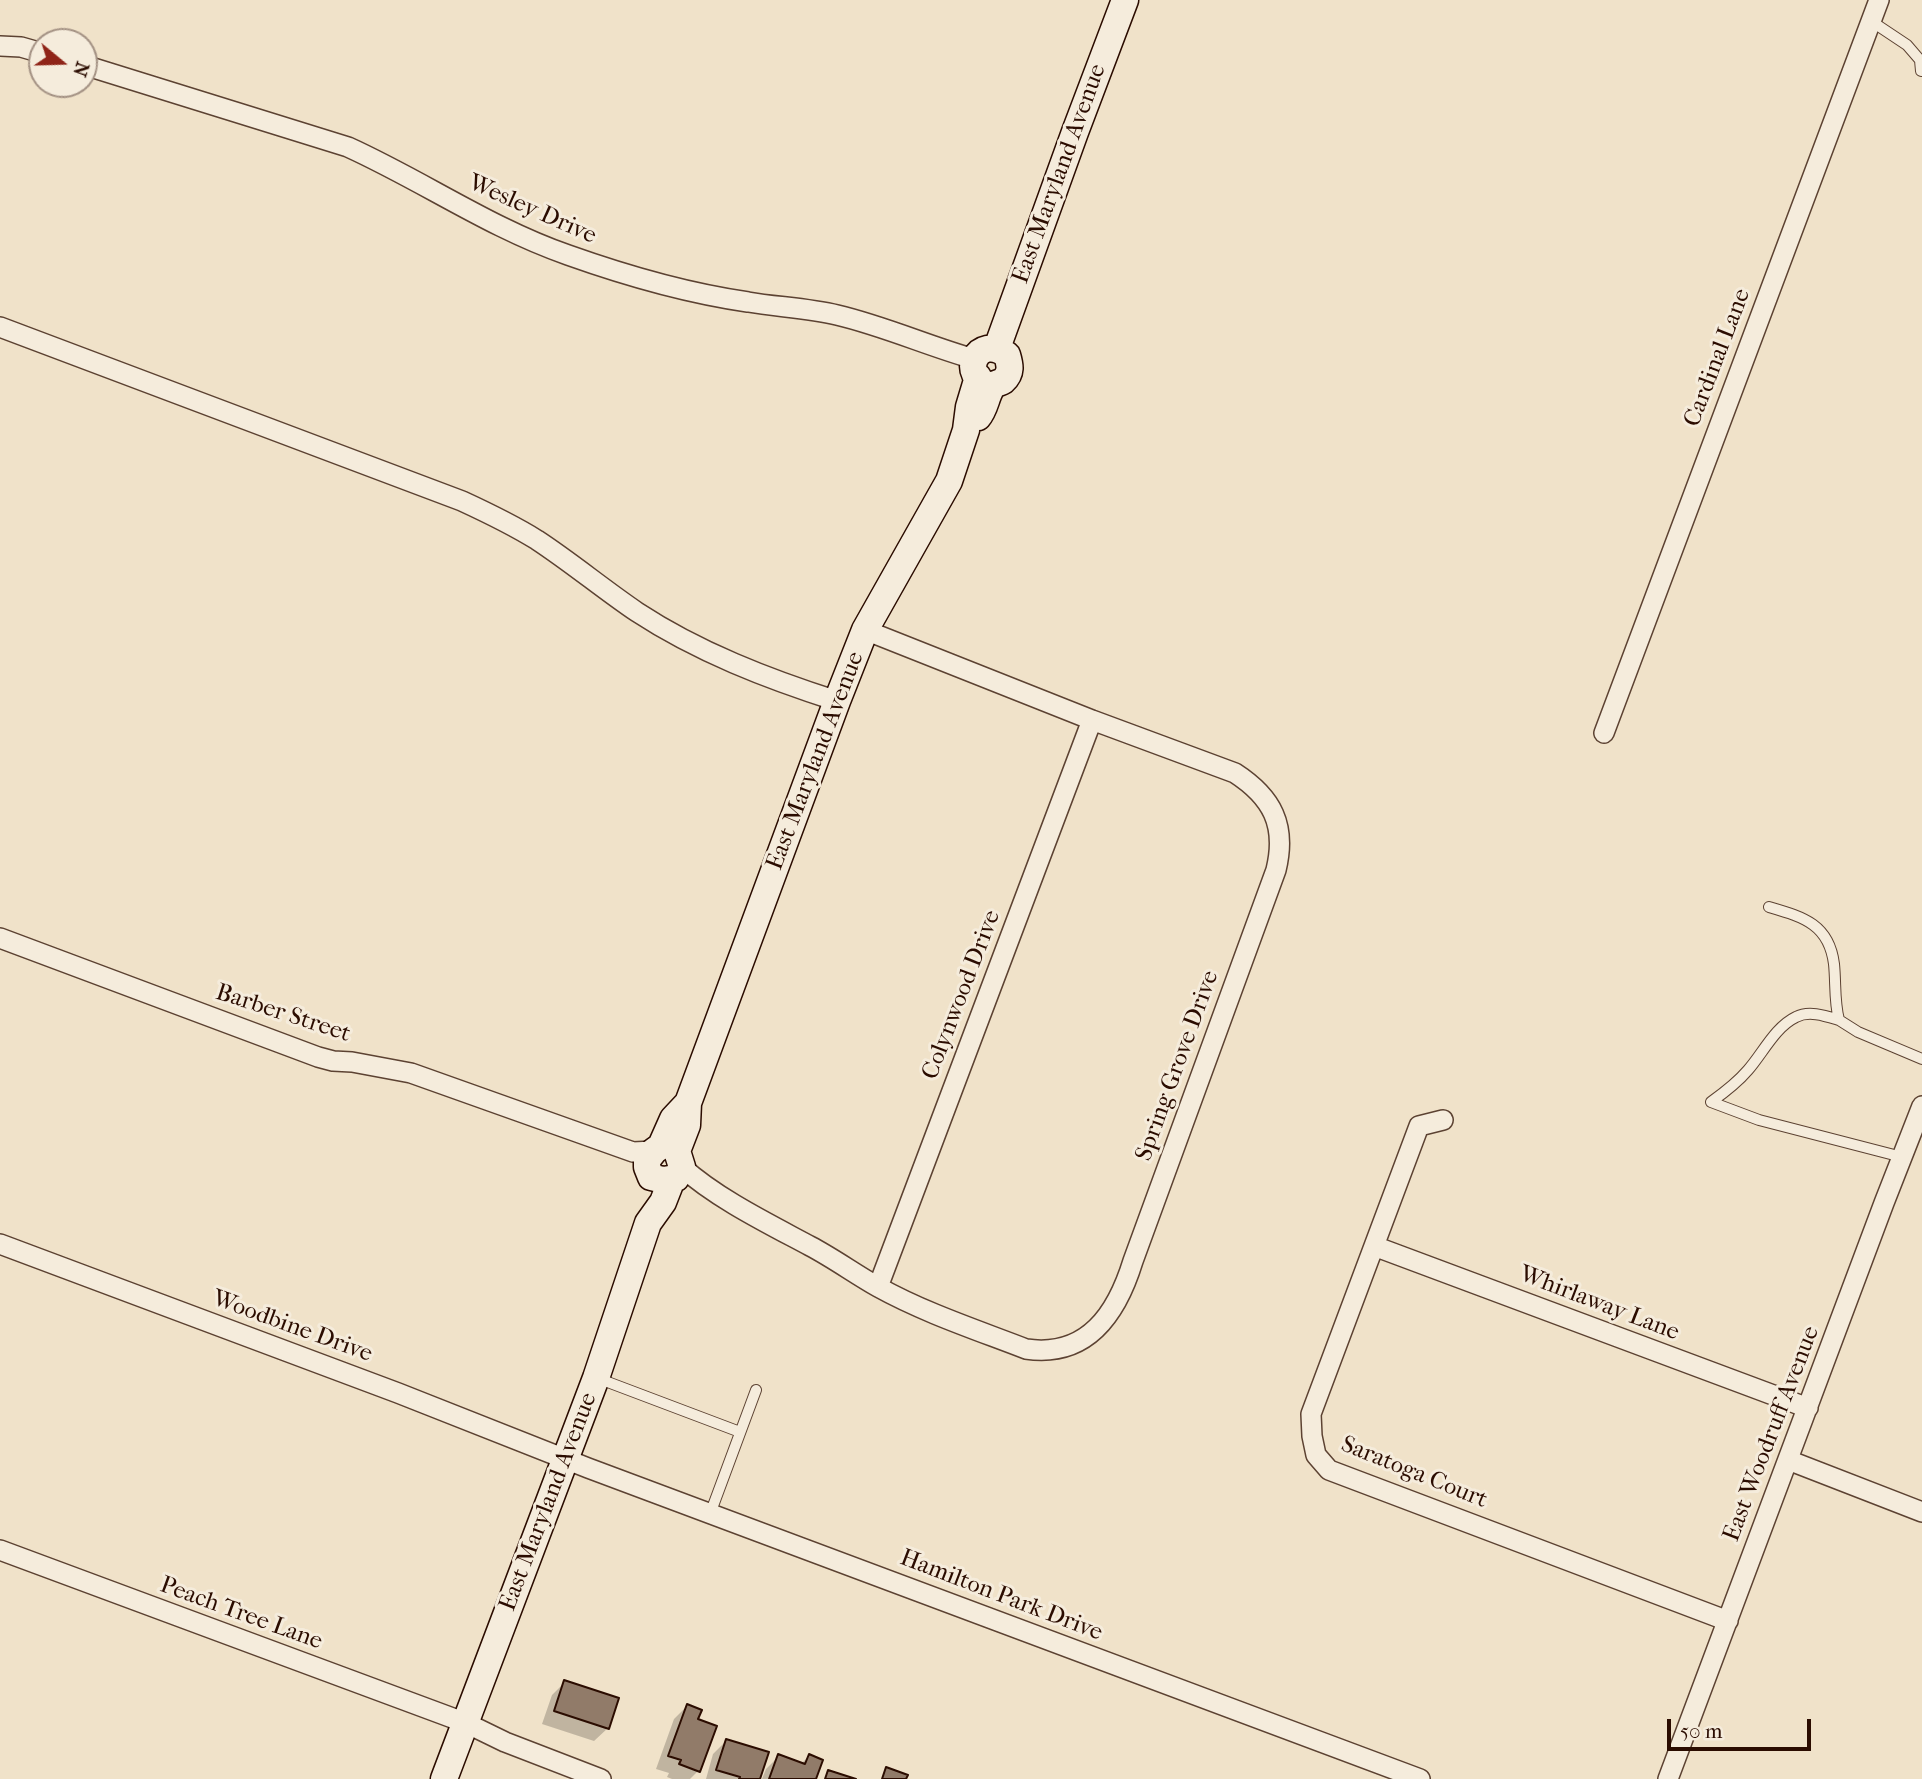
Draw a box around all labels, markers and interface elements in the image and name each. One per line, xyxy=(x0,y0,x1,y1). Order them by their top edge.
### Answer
north arrow xyxy=(28,28,98,98)
text: N xyxy=(68,59,94,80)
street label: East Maryland Avenue xyxy=(1007,60,1113,288)
street label: Wesley Drive xyxy=(464,169,600,251)
street label: Cardinal Lane xyxy=(1678,285,1758,431)
street label: East Maryland Avenue xyxy=(761,648,871,874)
street label: Colynwood Drive xyxy=(916,906,1008,1084)
street label: Spring Grove Drive xyxy=(1130,967,1226,1165)
street label: Barber Street xyxy=(212,979,354,1049)
street label: Whirlaway Lane xyxy=(1515,1260,1683,1348)
street label: Woodbine Drive xyxy=(208,1285,376,1369)
street label: East Woodruff Avenue xyxy=(1718,1322,1826,1546)
street label: East Maryland Avenue xyxy=(494,1389,604,1615)
street label: Saratoga Court xyxy=(1337,1431,1491,1515)
street label: Hamilton Park Drive xyxy=(896,1544,1106,1648)
street label: Peach Tree Lane xyxy=(156,1571,326,1657)
scale bar xyxy=(1670,1706,1814,1750)
text: 50 m xyxy=(1680,1719,1723,1743)

